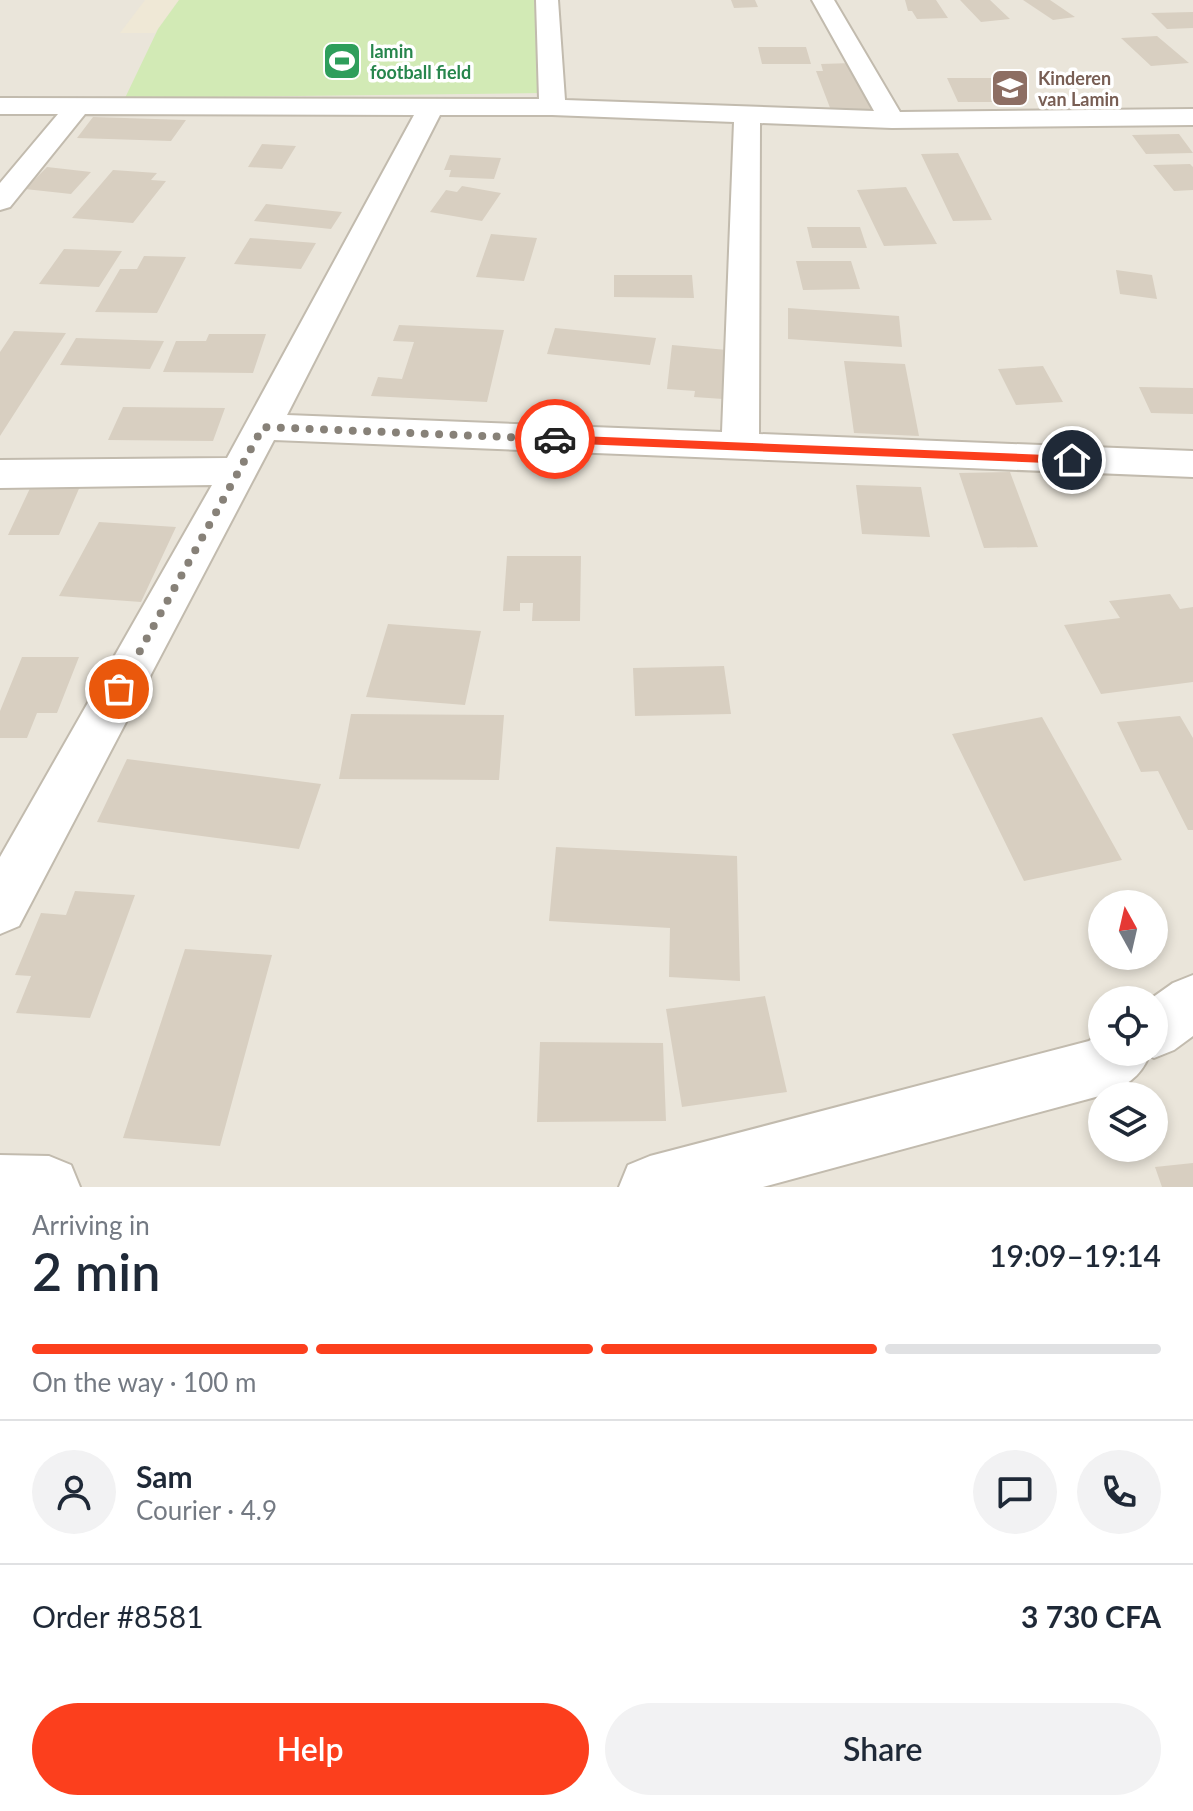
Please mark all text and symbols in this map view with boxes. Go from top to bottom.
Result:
sports icon: lamin football field [321,40,363,82]
place label: lamin football field [370,40,471,83]
school or university icon: Kinderen van Lamin [989,67,1031,109]
place label: Kinderen van Lamin [1038,67,1119,110]
courier [515,399,595,479]
icon: car [533,417,577,461]
pin [1038,426,1106,494]
icon: home [1050,438,1094,482]
pin [85,655,153,723]
icon: bag [97,667,141,711]
north arrow [1088,890,1168,970]
map controls [1088,890,1168,1162]
button: locate [1088,986,1168,1066]
button: layers [1088,1082,1168,1162]
text: Arriving in [32,1209,150,1241]
text: 19:09–19:14 [989,1237,1161,1273]
text: 2 min [32,1240,160,1302]
text: On the way · 100 m [32,1366,256,1398]
button: person [32,1450,116,1534]
button: chat [973,1450,1057,1534]
button: phone [1077,1450,1161,1534]
text: Sam [136,1458,193,1494]
text: Courier · 4.9 [136,1494,277,1526]
text: Order #8581 [32,1598,204,1634]
text: 3 730 CFA [1021,1598,1161,1634]
button: Help [32,1703,589,1795]
button: Share [605,1703,1161,1795]

